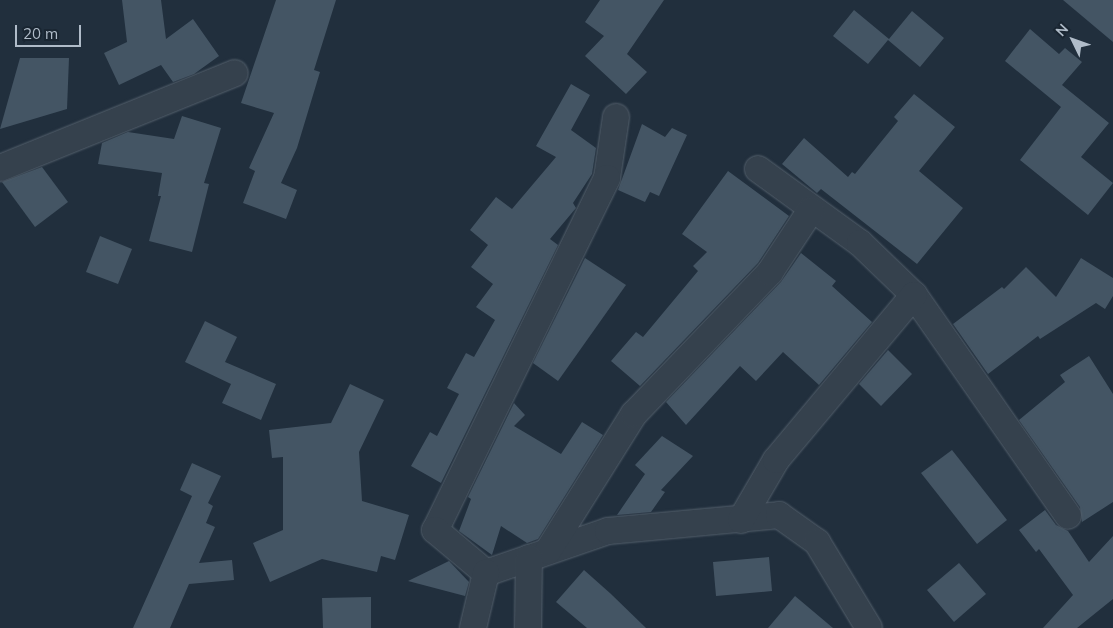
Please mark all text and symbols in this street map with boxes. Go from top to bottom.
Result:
scale bar [18,15,84,47]
north arrow [1048,15,1098,65]
text: N [1052,20,1072,40]
text: 20 m [23,24,58,43]

